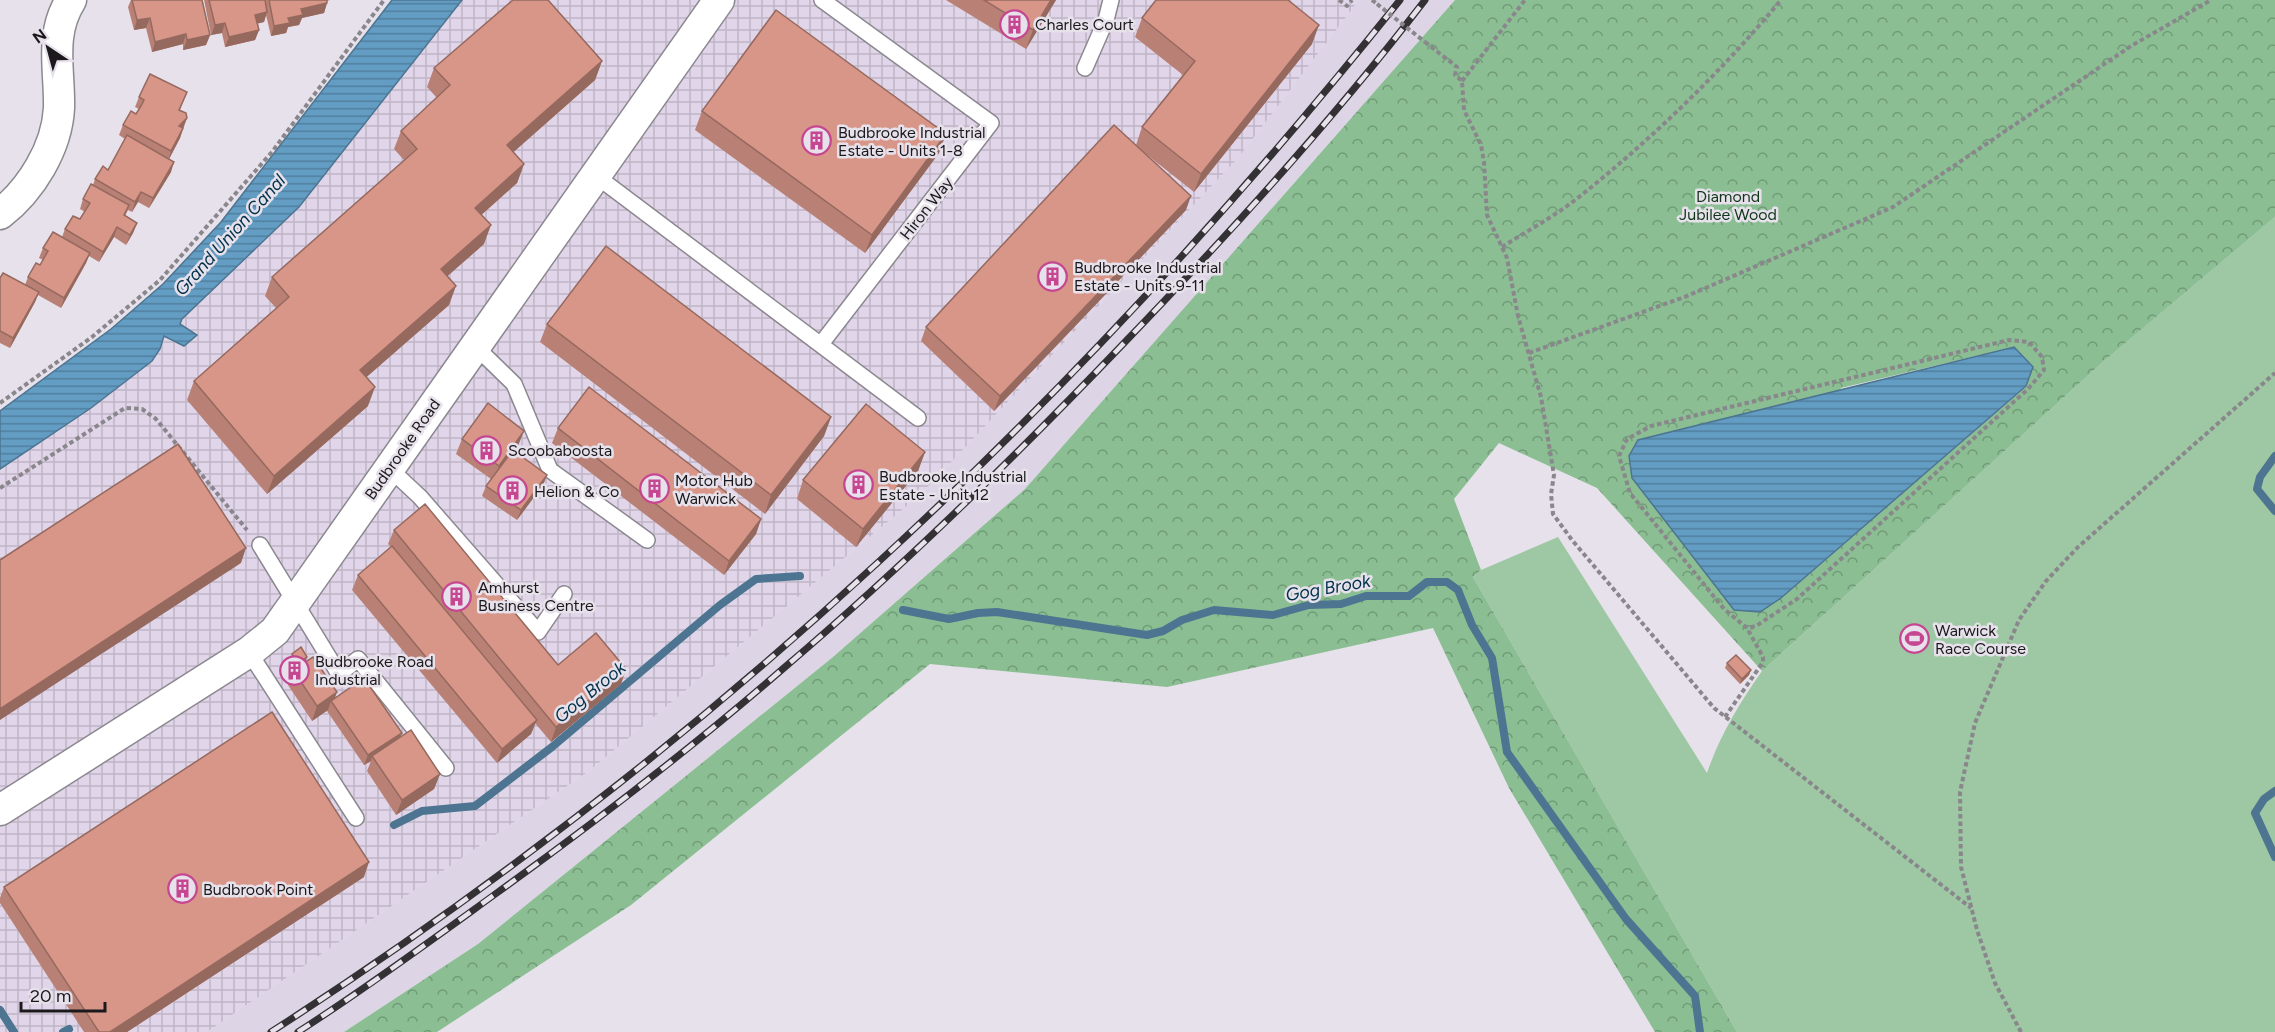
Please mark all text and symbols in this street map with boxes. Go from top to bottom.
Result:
building icon: Charles Court [998,8,1030,40]
place label: Charles Court [1035,15,1134,34]
north arrow [18,18,78,78]
text: N [29,25,50,48]
place label: Budbrooke Industrial Estate - Units 1-8 [838,123,986,160]
building icon: Budbrooke Industrial Estate - Units 1-8 [801,125,833,157]
water label: Grand Union Canal [170,169,291,300]
street label: Hiron Way [896,173,957,243]
park label: Diamond Jubilee Wood [1679,187,1777,224]
place label: Budbrooke Industrial Estate - Units 9-11 [1074,258,1222,295]
building icon: Budbrooke Industrial Estate - Units 9-11 [1037,260,1069,292]
street label: Budbrooke Road [361,395,444,503]
building icon: Scoobaboosta [471,434,503,466]
place label: Scoobaboosta [508,441,612,460]
place label: Budbrooke Industrial Estate - Unit 12 [879,467,1027,504]
building icon: Budbrooke Industrial Estate - Unit 12 [842,469,874,501]
place label: Motor Hub Warwick [675,471,753,508]
building icon: Motor Hub Warwick [638,473,670,505]
building icon: Helion & Co [497,475,529,507]
place label: Helion & Co [534,482,619,501]
water label: Gog Brook [1284,569,1373,606]
place label: Amhurst Business Centre [478,578,594,615]
building icon: Amhurst Business Centre [441,580,473,612]
place label: Warwick Race Course [1935,621,2026,658]
sports icon: Warwick Race Course [1898,623,1930,655]
place label: Budbrooke Road Industrial [315,652,434,689]
building icon: Budbrooke Road Industrial [278,654,310,686]
water label: Gog Brook [550,656,631,728]
building icon: Budbrook Point [166,873,198,905]
place label: Budbrook Point [203,880,313,899]
scale bar [21,975,105,1013]
text: 20 m [30,985,71,1007]

